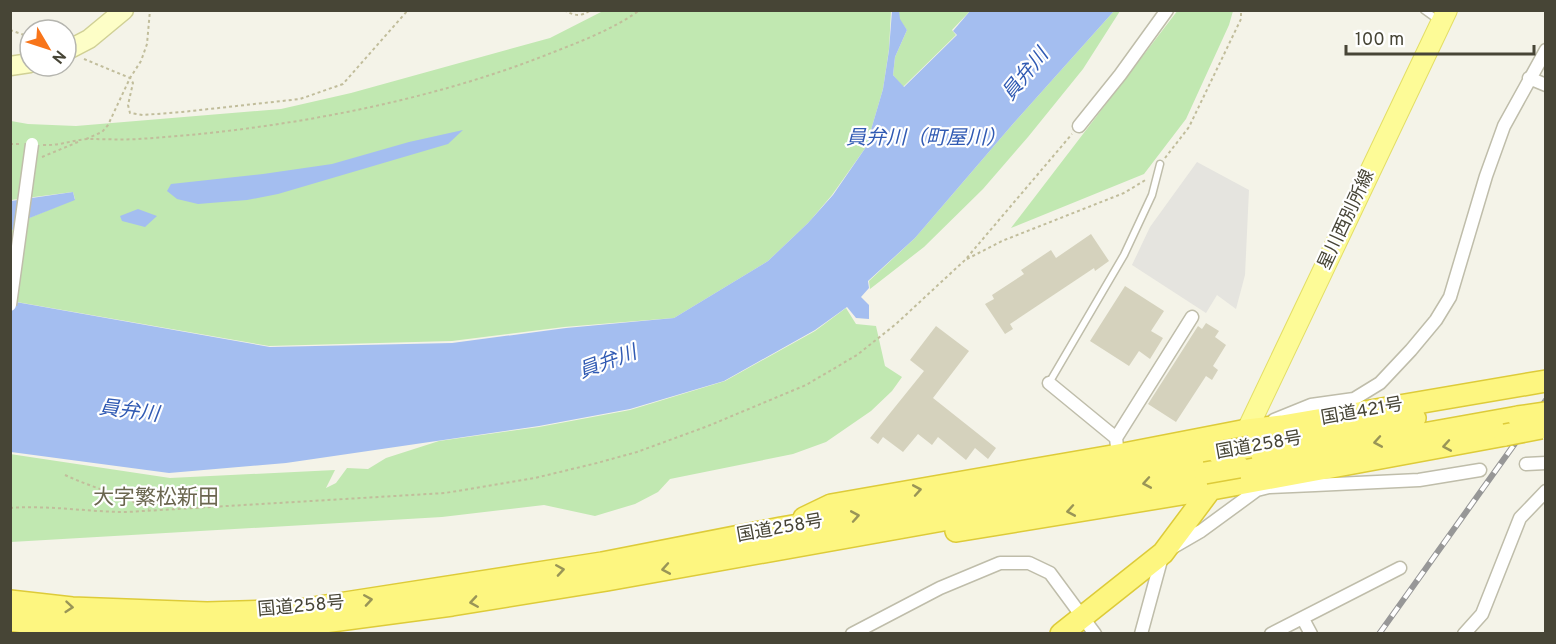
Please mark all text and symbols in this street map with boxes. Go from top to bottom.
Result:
north arrow [18,18,78,78]
scale bar [1346,18,1534,56]
text: 100 m [1355,29,1404,52]
water label: 員弁川 [997,42,1056,106]
text: N [47,45,69,67]
water label: 員弁川（町屋川） [846,126,1006,152]
street label: 星川西別所線 [1314,166,1380,274]
water label: 員弁川 [575,340,643,385]
street label: 国道421号 [1319,393,1405,431]
water label: 員弁川 [98,395,162,429]
street label: 国道258号 [1214,427,1304,465]
one-way arrow [1374,435,1384,448]
one-way arrow [1443,440,1452,452]
one-way arrow [1143,476,1153,489]
one-way arrow [913,484,922,496]
district label: 大字繁松新田 [93,485,219,512]
one-way arrow [1066,505,1076,517]
street label: 国道258号 [735,510,825,548]
one-way arrow [851,510,860,522]
one-way arrow [661,562,671,575]
one-way arrow [556,564,565,576]
street label: 国道258号 [257,592,345,622]
one-way arrow [363,594,372,606]
one-way arrow [469,595,478,607]
one-way arrow [64,600,73,613]

